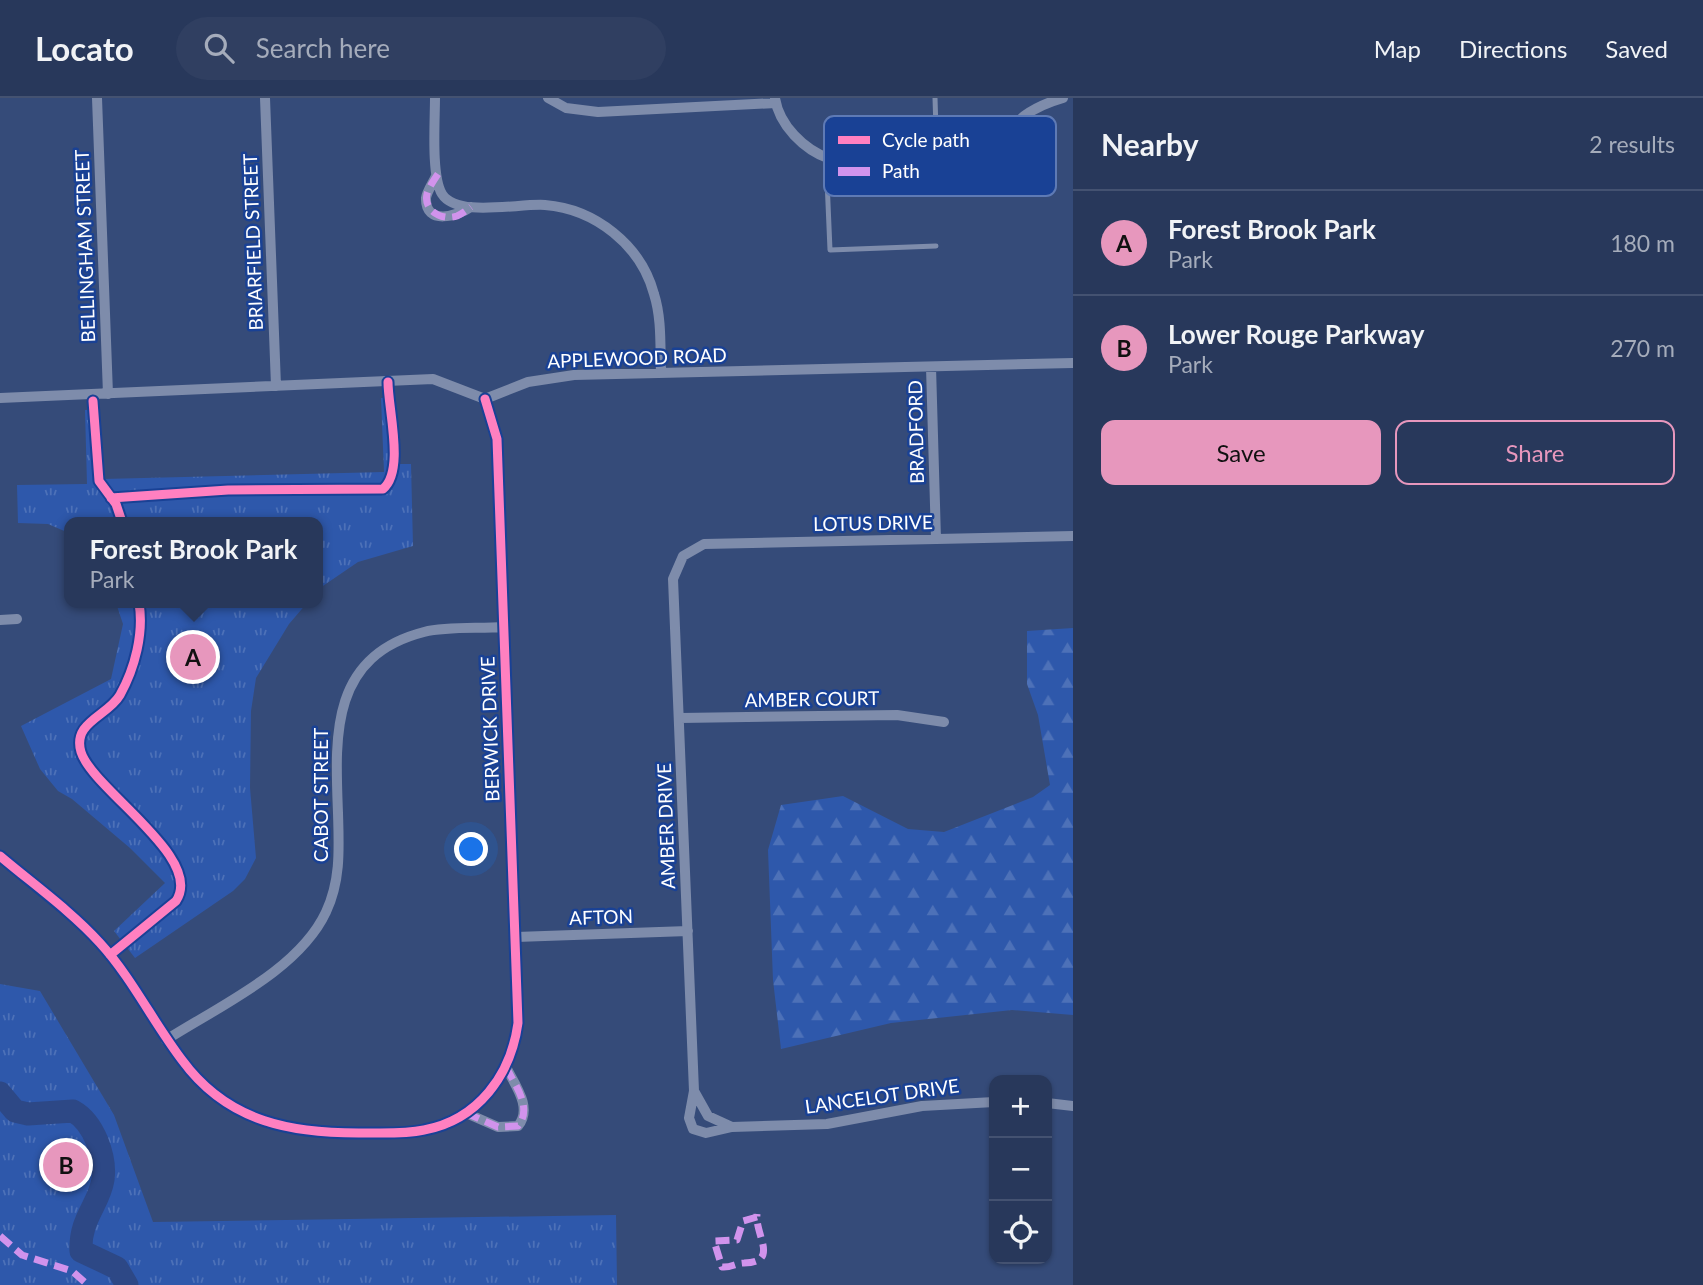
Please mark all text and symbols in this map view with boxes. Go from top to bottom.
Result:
search box [176,17,666,80]
text: Locato [35,28,134,68]
icon: search [200,29,238,67]
text: Search here [256,32,390,64]
text: Map [1374,34,1421,63]
text: Directions [1459,34,1567,63]
text: Saved [1605,34,1668,63]
legend [824,116,1056,196]
text: Nearby [1101,126,1199,162]
text: Cycle path [882,128,970,151]
text: 2 results [1589,130,1675,158]
street label: BELLINGHAM STREET [70,149,99,343]
street label: BRIARFIELD STREET [238,153,267,331]
text: Path [882,159,920,182]
text: Forest Brook Park [1168,213,1376,245]
text: A [1116,229,1132,257]
text: 180 m [1610,229,1675,257]
text: Park [1168,245,1213,273]
text: Lower Rouge Parkway [1168,318,1424,350]
text: B [1116,334,1132,362]
text: 270 m [1610,334,1675,362]
street label: APPLEWOOD ROAD [547,343,727,372]
text: Park [1168,350,1213,378]
street label: BRADFORD [903,380,928,484]
button: Save [1101,420,1381,485]
button: Share [1395,420,1675,485]
street label: LOTUS DRIVE [813,510,933,535]
popup [64,517,323,608]
text: Forest Brook Park [90,533,297,565]
text: Park [90,565,135,593]
pin: A [170,631,216,683]
street label: BERWICK DRIVE [475,656,504,802]
street label: AMBER COURT [744,686,880,711]
street label: CABOT STREET [309,728,332,862]
street label: AMBER DRIVE [652,763,679,889]
your location [454,832,488,866]
street label: AFTON [569,904,633,929]
street label: LANCELOT DRIVE [803,1073,961,1118]
map controls [989,1075,1052,1264]
button: + [989,1075,1052,1138]
button: − [989,1138,1052,1201]
pin: B [43,1139,89,1191]
button: locate [989,1201,1052,1264]

